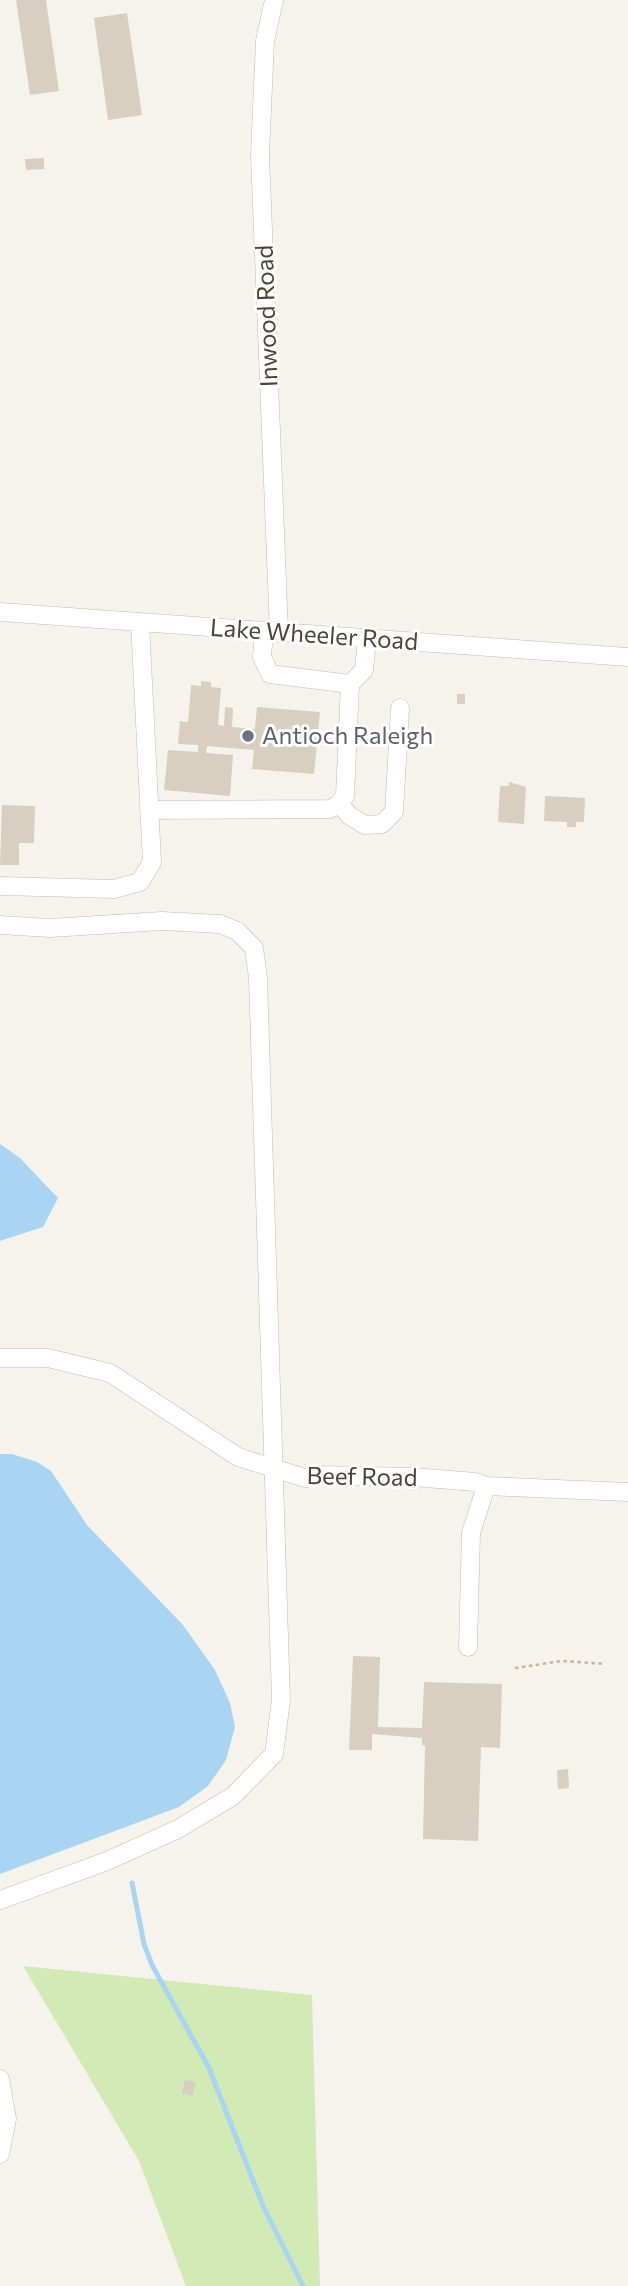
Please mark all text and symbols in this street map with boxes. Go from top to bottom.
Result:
street label: Inwood Road [250,244,284,388]
street label: Lake Wheeler Road [209,613,419,657]
place label: Antioch Raleigh [262,722,433,750]
marker: Antioch Raleigh [240,728,256,744]
street label: Beef Road [306,1462,418,1492]

